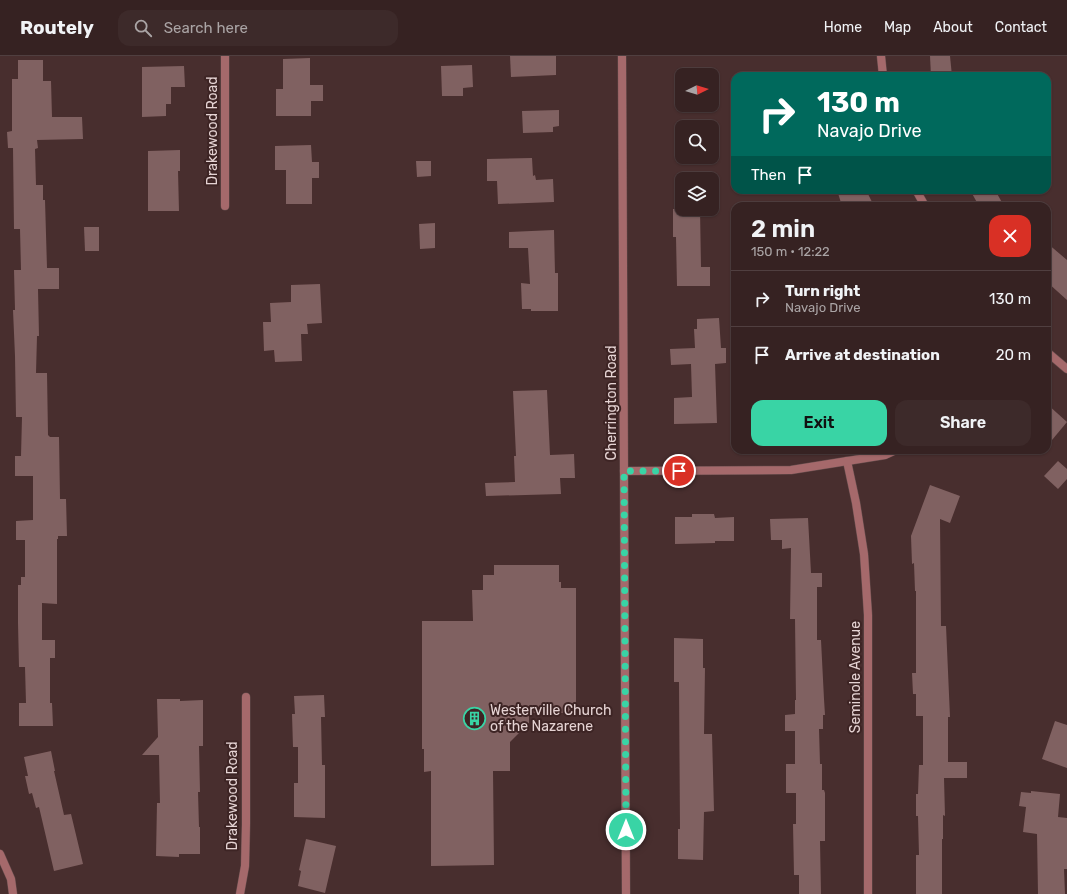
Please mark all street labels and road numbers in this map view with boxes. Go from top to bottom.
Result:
street label: Drakewood Road [204,76,221,186]
street label: Cherrington Road [603,345,620,461]
street label: Seminole Avenue [847,621,864,733]
street label: Drakewood Road [224,741,241,851]

